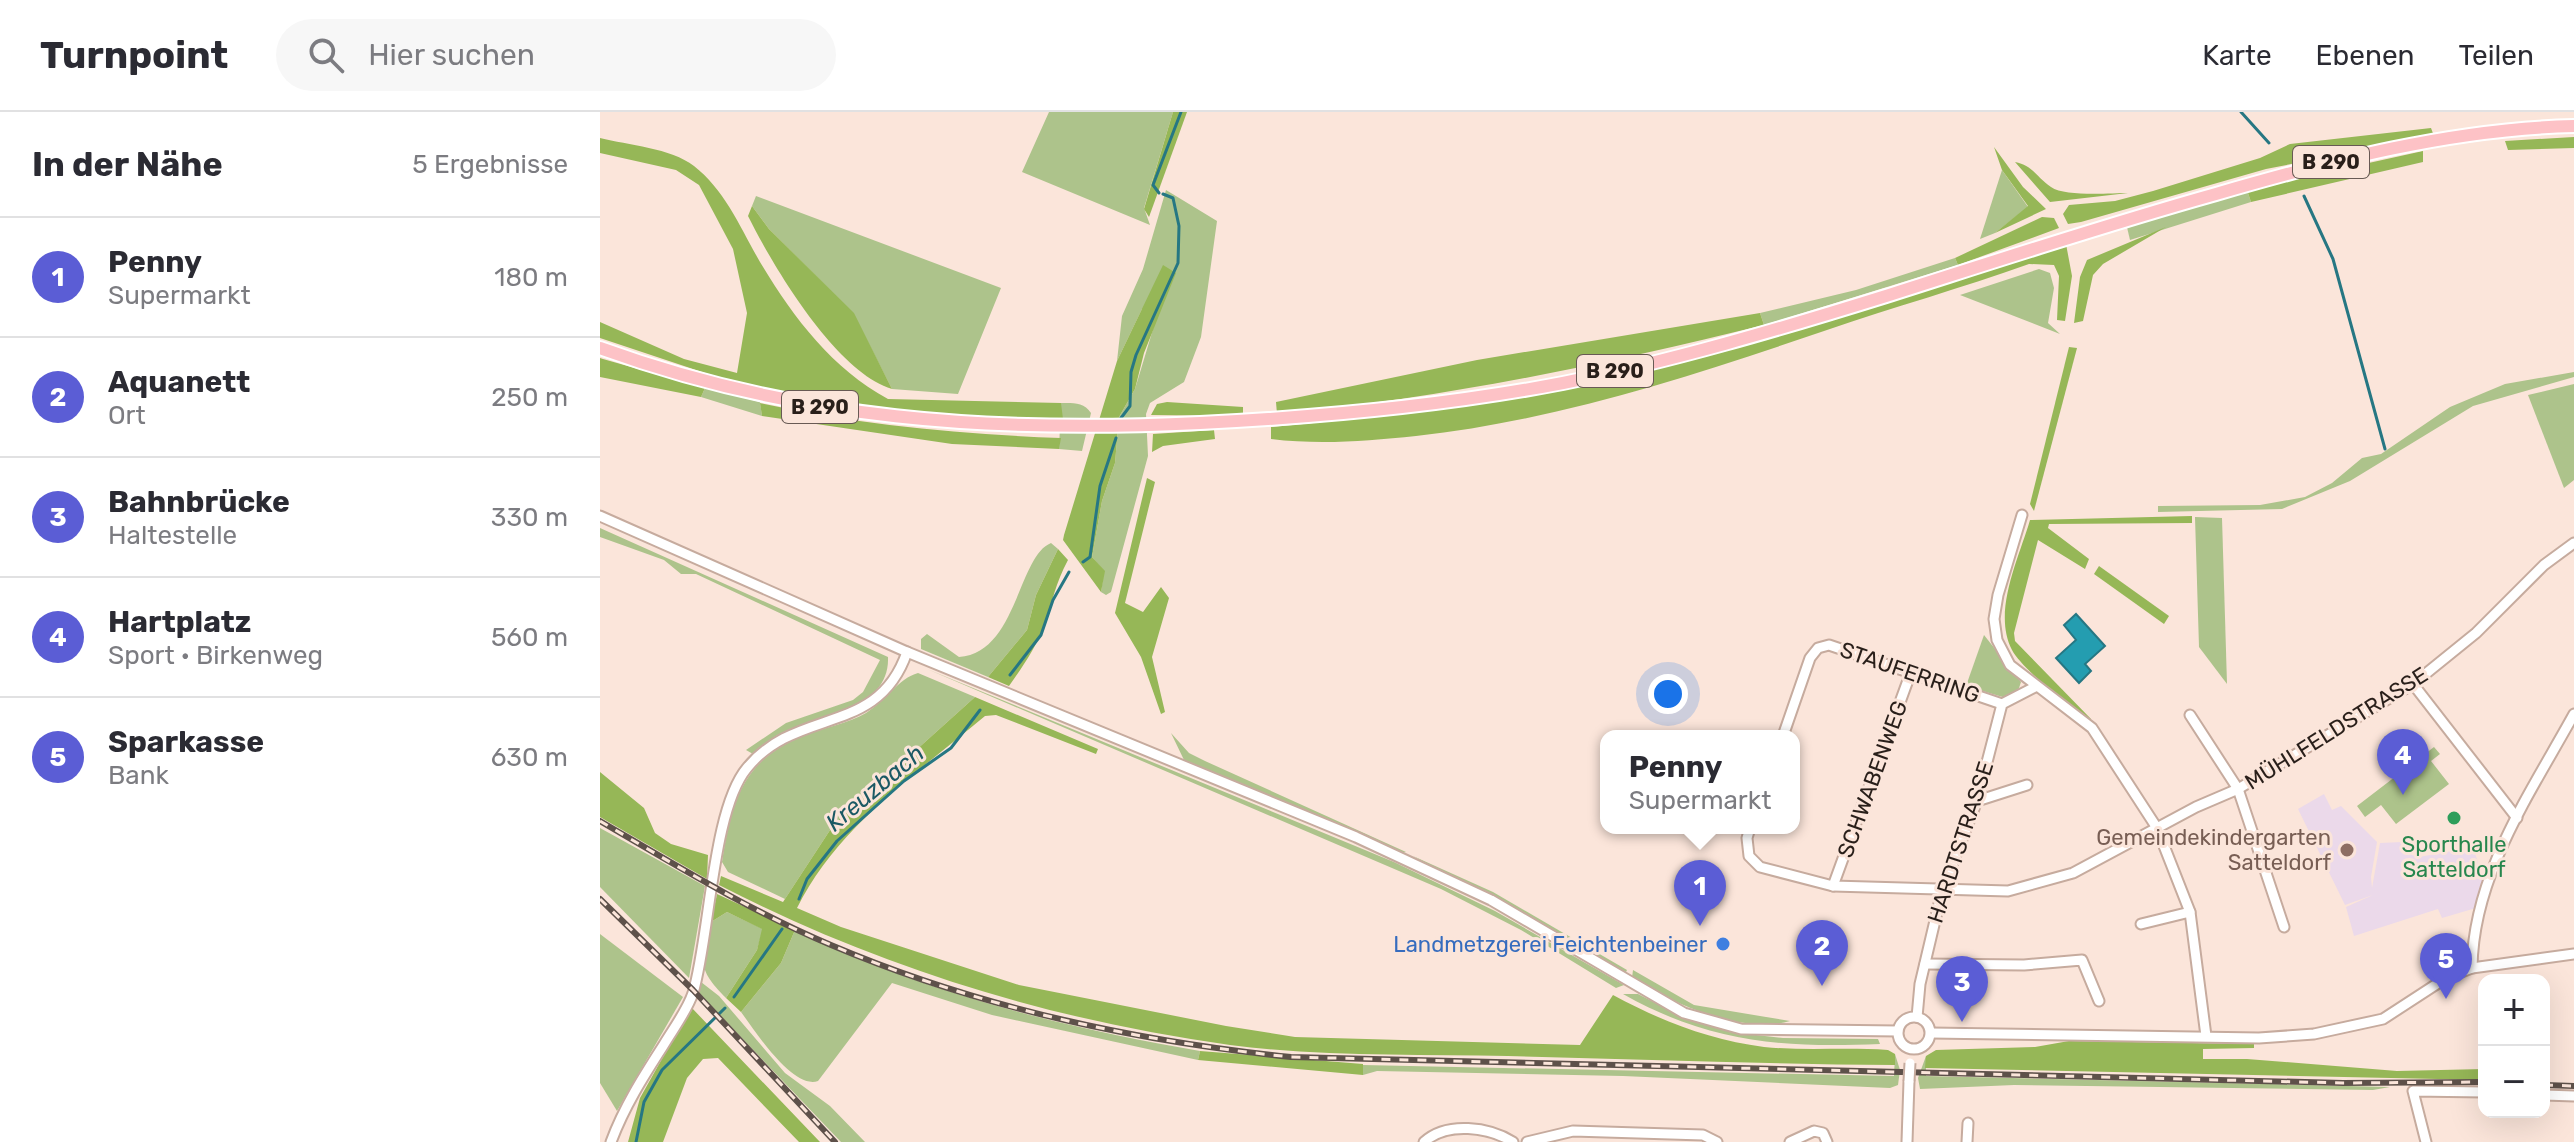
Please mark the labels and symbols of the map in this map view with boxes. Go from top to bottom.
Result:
road number: B 290 [2293,146,2369,178]
road number: B 290 [1577,355,1653,387]
road number: B 290 [782,391,858,423]
street label: STAUFERRING [1837,636,1983,709]
street label: MÜHLFELDSTRASSE [2240,661,2433,796]
your location [1648,674,1688,714]
street label: SCHWABENWEG [1832,697,1913,861]
pin: 4 [2377,729,2429,795]
water label: Kreuzbach [820,739,930,837]
street label: HARDTSTRASSE [1922,758,1999,926]
marker: Sporthalle Satteldorf [2445,809,2463,827]
place label: Gemeindekindergarten Satteldorf [2096,824,2332,876]
place label: Sporthalle Satteldorf [2402,831,2506,883]
marker: Gemeindekindergarten Satteldorf [2338,841,2356,859]
pin: 1 [1674,860,1726,926]
pin: 2 [1796,920,1848,986]
place label: Landmetzgerei Feichtenbeiner [1393,931,1708,958]
pin: 5 [2420,933,2472,999]
marker: Landmetzgerei Feichtenbeiner [1714,935,1732,953]
pin: 3 [1936,956,1988,1022]

